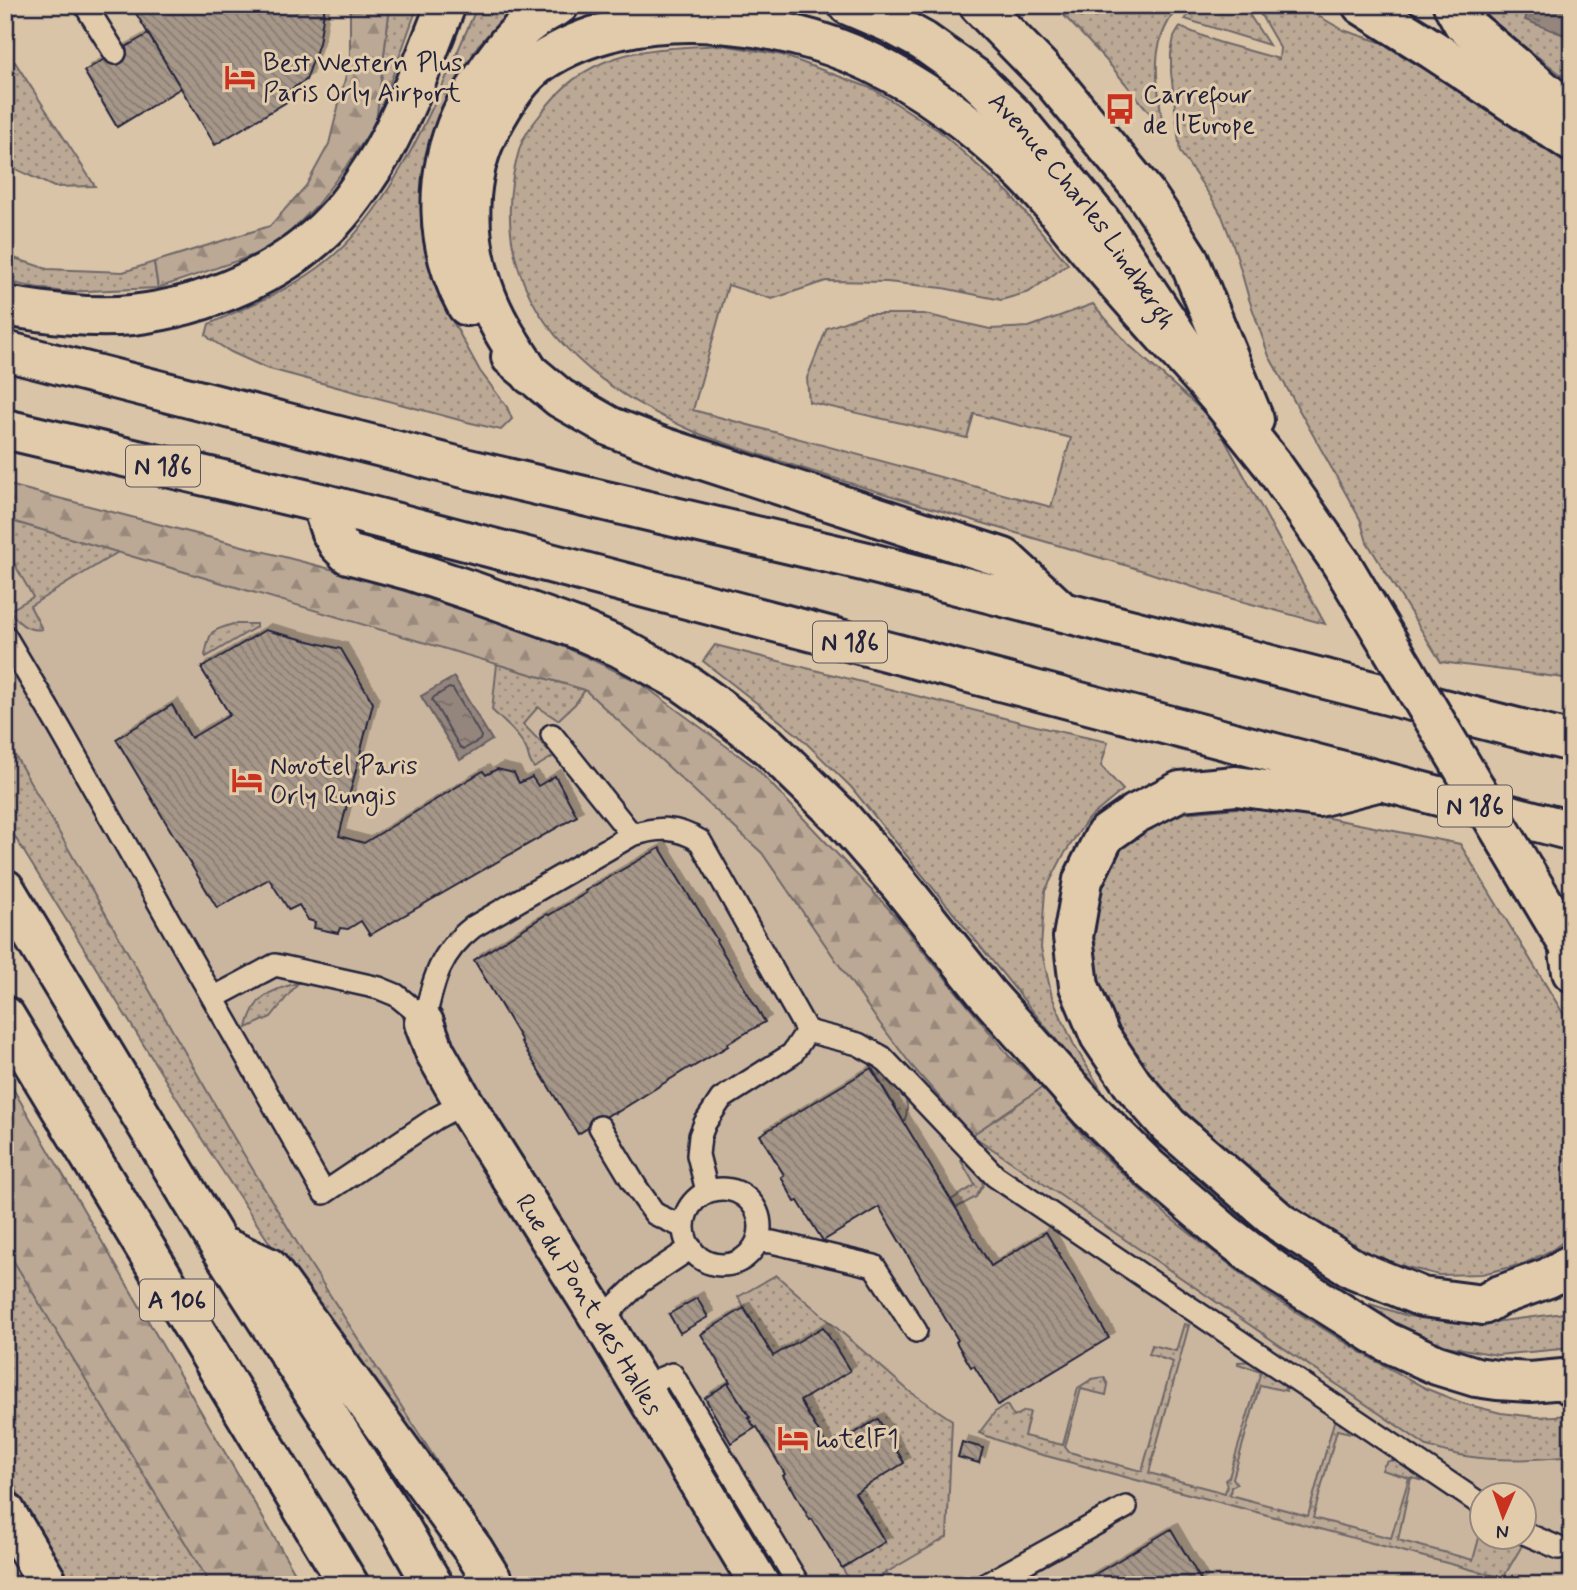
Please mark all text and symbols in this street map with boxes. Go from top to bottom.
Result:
place label: Best Western Plus Paris Orly Airport [263,47,463,111]
hotel icon: Best Western Plus Paris Orly Airport [223,60,257,94]
place label: Carrefour de l'Europe [1143,79,1255,143]
street label: Avenue Charles Lindbergh [980,85,1183,336]
bus stop icon: Carrefour de l'Europe [1103,92,1137,126]
road number: N 186 [126,446,200,486]
road number: N 186 [813,622,887,662]
place label: Novotel Paris Orly Rungis [270,750,418,816]
hotel icon: Novotel Paris Orly Rungis [230,763,264,797]
road number: N 186 [1438,786,1512,826]
street label: Rue du Pont des Halles [507,1188,669,1422]
road number: A 106 [140,1280,214,1320]
hotel icon: hotelF1 [776,1421,810,1455]
place label: hotelF1 [816,1423,899,1457]
north arrow [1468,1482,1538,1552]
text: N [1496,1519,1509,1544]

